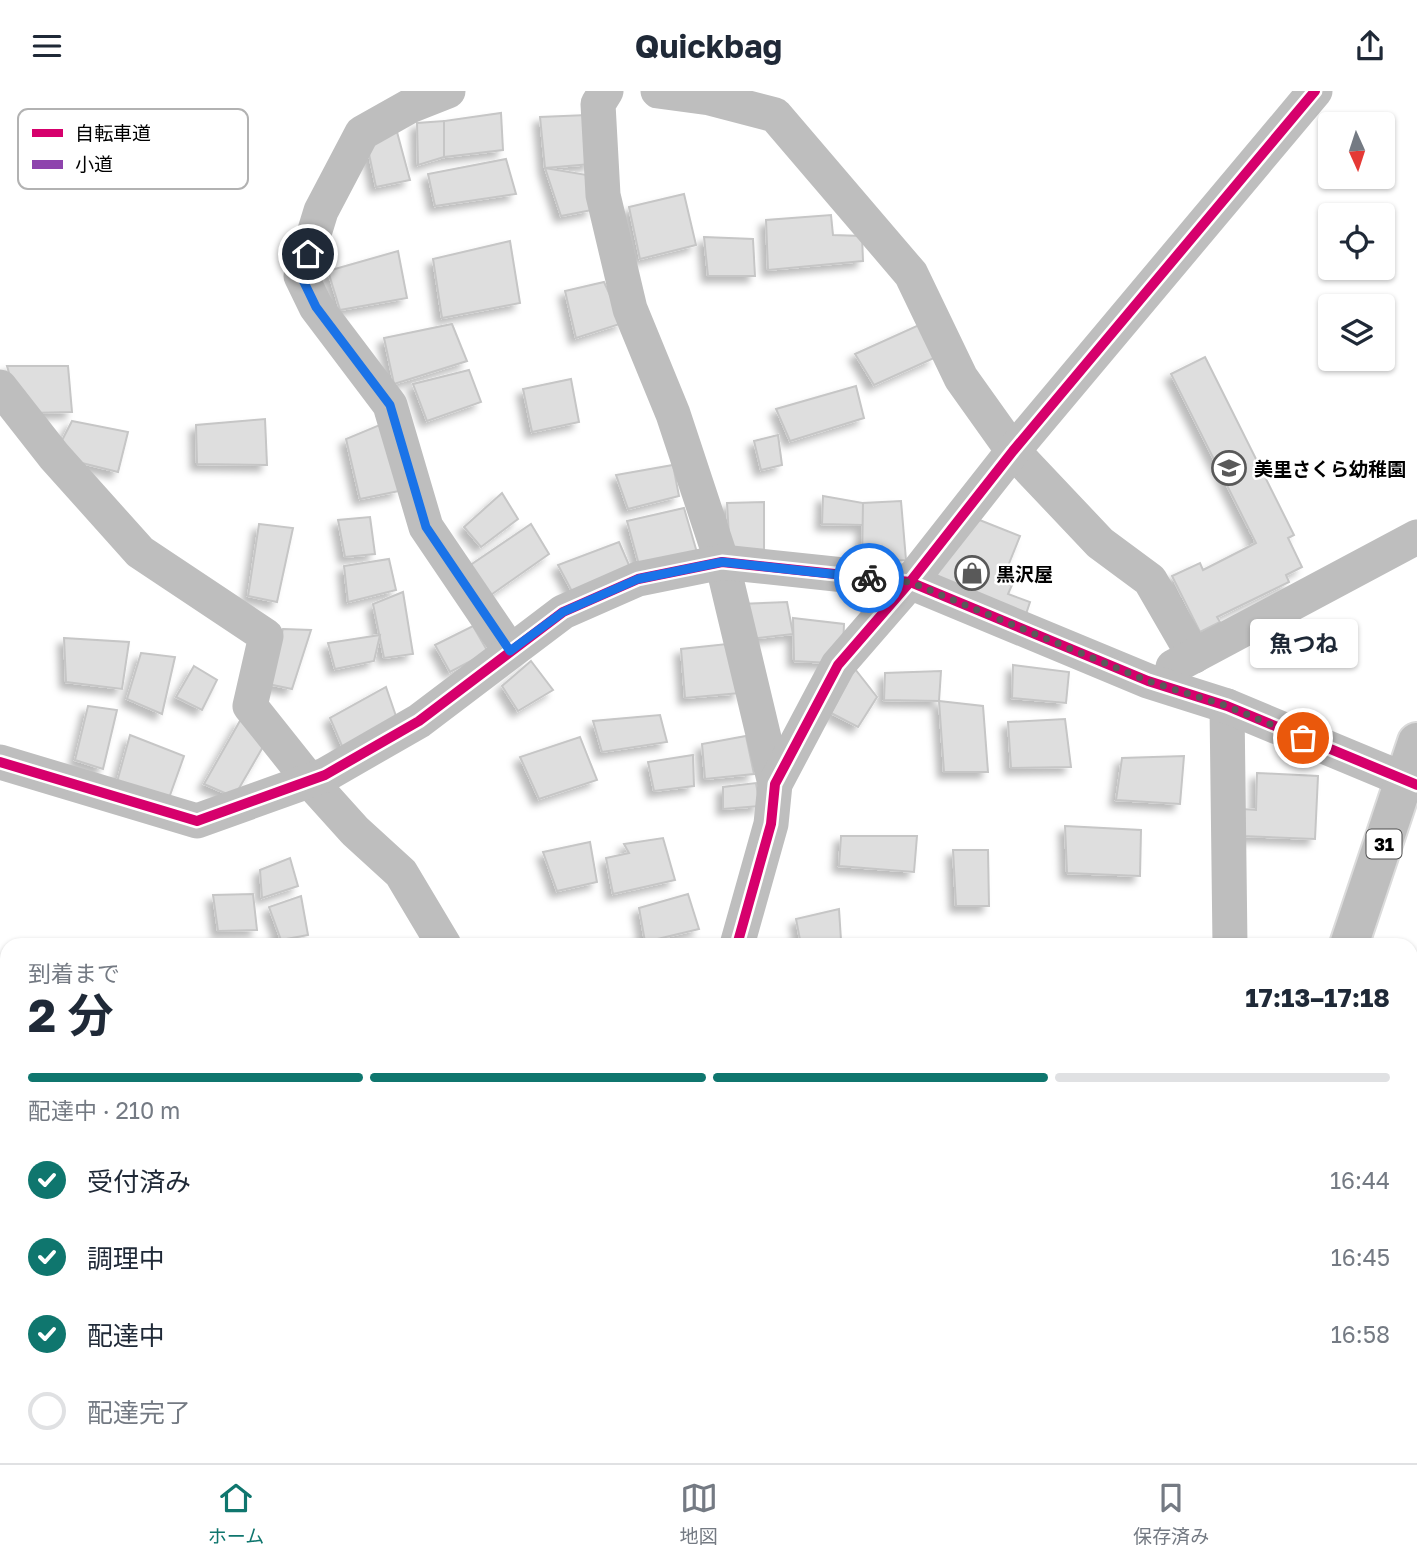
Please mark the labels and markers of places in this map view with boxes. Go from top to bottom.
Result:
pin [278,224,338,284]
school or university icon: 美里さくら幼稚園 [1210,449,1248,487]
place label: 美里さくら幼稚園 [1254,457,1406,480]
shop icon: 黒沢屋 [953,554,991,592]
place label: 黒沢屋 [996,562,1053,585]
callout: 魚つね [1249,619,1357,668]
pin [1273,708,1333,768]

